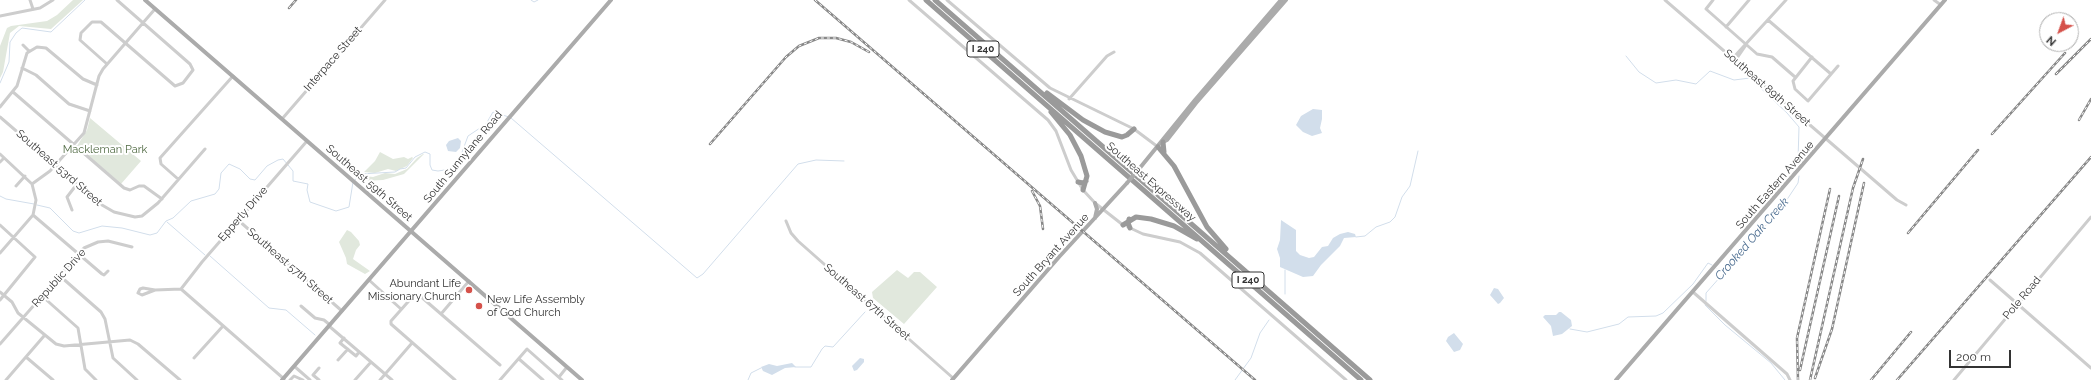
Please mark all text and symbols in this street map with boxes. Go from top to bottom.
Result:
north arrow [2039,12,2079,52]
street label: Interpace Street [301,24,365,94]
text: N [2044,33,2059,48]
road number: I 240 [967,41,999,57]
street label: Southeast 89th Street [1721,47,1813,129]
street label: South Sunnylane Road [421,108,505,206]
street label: Southeast 53rd Street [13,127,105,209]
street label: South Eastern Avenue [1733,138,1817,232]
street label: Southeast Expressway [1104,139,1198,225]
street label: Southeast 59th Street [323,142,415,224]
park label: Mackleman Park [63,143,147,157]
street label: Epperly Drive [216,184,270,244]
water label: Crooked Oak Creek [1712,195,1792,283]
street label: South Bryant Avenue [1010,211,1092,299]
street label: Southeast 57th Street [244,225,336,307]
street label: Republic Drive [29,246,89,310]
street label: Southeast 67th Street [821,261,913,343]
road number: I 240 [1232,272,1264,288]
street label: Pole Road [2000,274,2044,322]
place label: Abundant Life Missionary Church [368,277,461,303]
marker: Abundant Life Missionary Church [464,285,474,295]
place label: New Life Assembly of God Church [487,293,585,319]
marker: New Life Assembly of God Church [474,301,484,311]
scale bar [1951,342,2013,368]
text: 200 m [1956,350,1991,364]

